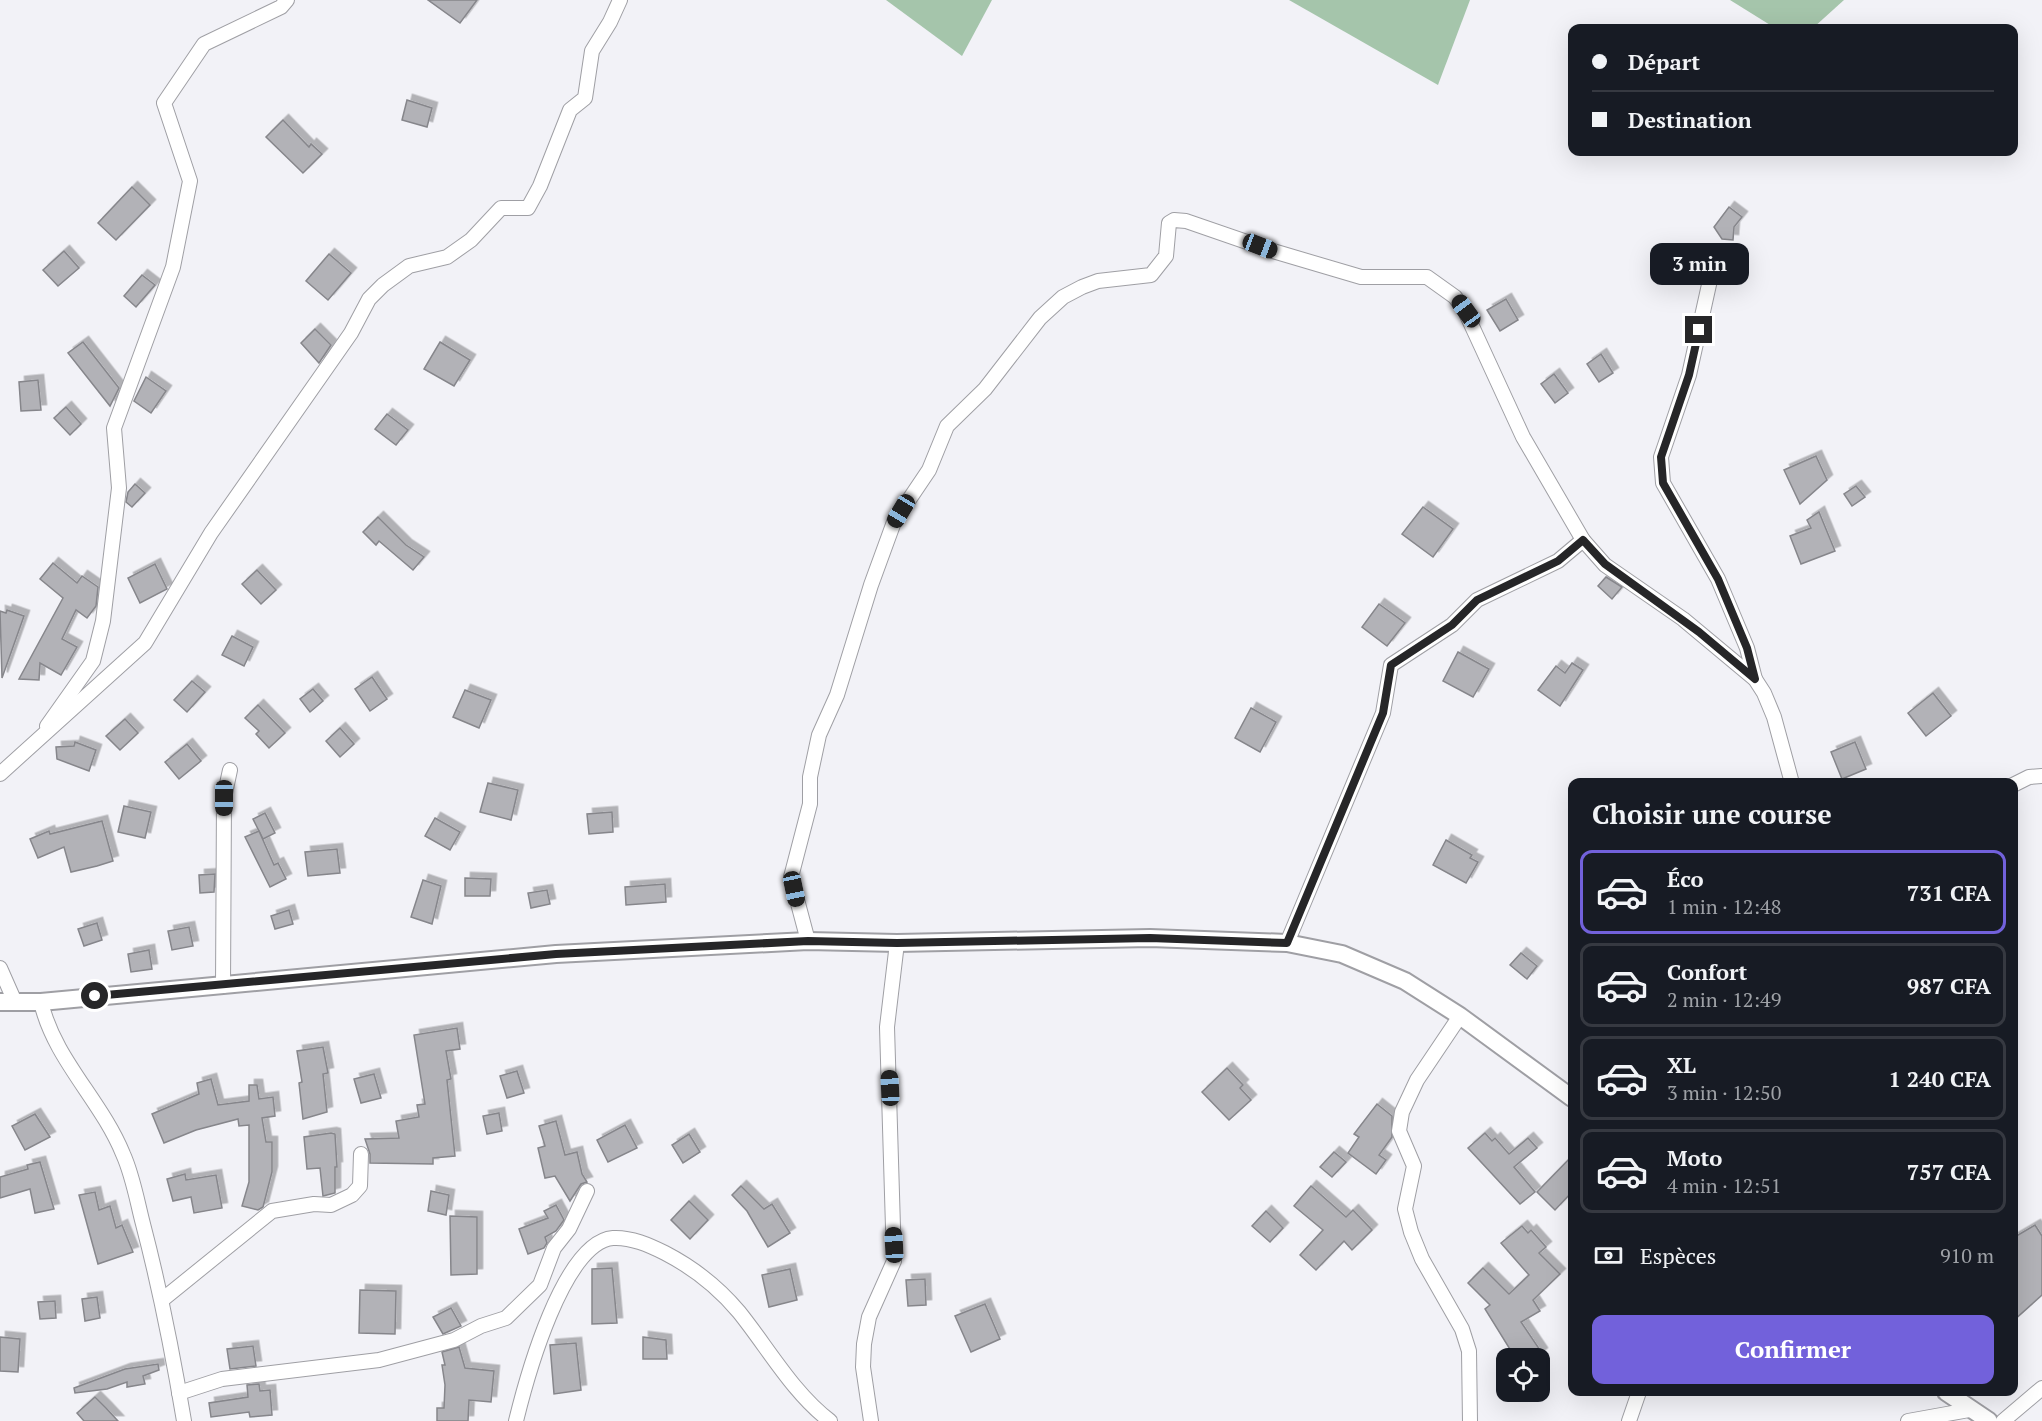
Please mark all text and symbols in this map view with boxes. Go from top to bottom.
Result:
text: Départ [1628,47,1700,76]
text: Destination [1628,105,1752,134]
car [1240,231,1280,261]
callout: 3 min [1650,243,1748,285]
text: 3 min [1672,250,1727,277]
car [1448,291,1484,331]
route end [1685,316,1712,343]
car [884,491,918,531]
car [215,780,233,816]
text: Choisir une course [1592,796,1832,832]
text: Éco [1667,864,1704,893]
icon: car [1595,865,1649,919]
car [781,870,807,908]
text: 731 CFA [1907,878,1991,907]
text: 1 min · 12:48 [1667,893,1781,920]
text: Confort [1667,957,1747,986]
icon: car [1595,958,1649,1012]
text: 987 CFA [1907,971,1991,1000]
route start [81,982,108,1009]
text: 2 min · 12:49 [1667,986,1781,1013]
text: XL [1667,1050,1696,1079]
icon: car [1595,1051,1649,1105]
text: 1 240 CFA [1888,1064,1991,1093]
car [880,1070,900,1106]
text: 3 min · 12:50 [1667,1079,1781,1106]
text: Moto [1667,1143,1722,1172]
icon: car [1595,1144,1649,1198]
text: 757 CFA [1907,1157,1991,1186]
text: 4 min · 12:51 [1667,1172,1781,1199]
car [884,1227,904,1263]
icon: cash [1592,1239,1625,1272]
text: Espèces [1640,1241,1716,1270]
text: 910 m [1940,1242,1994,1269]
button: Confirmer [1592,1315,1994,1384]
map controls [1496,1348,1550,1402]
button: locate [1496,1348,1550,1402]

